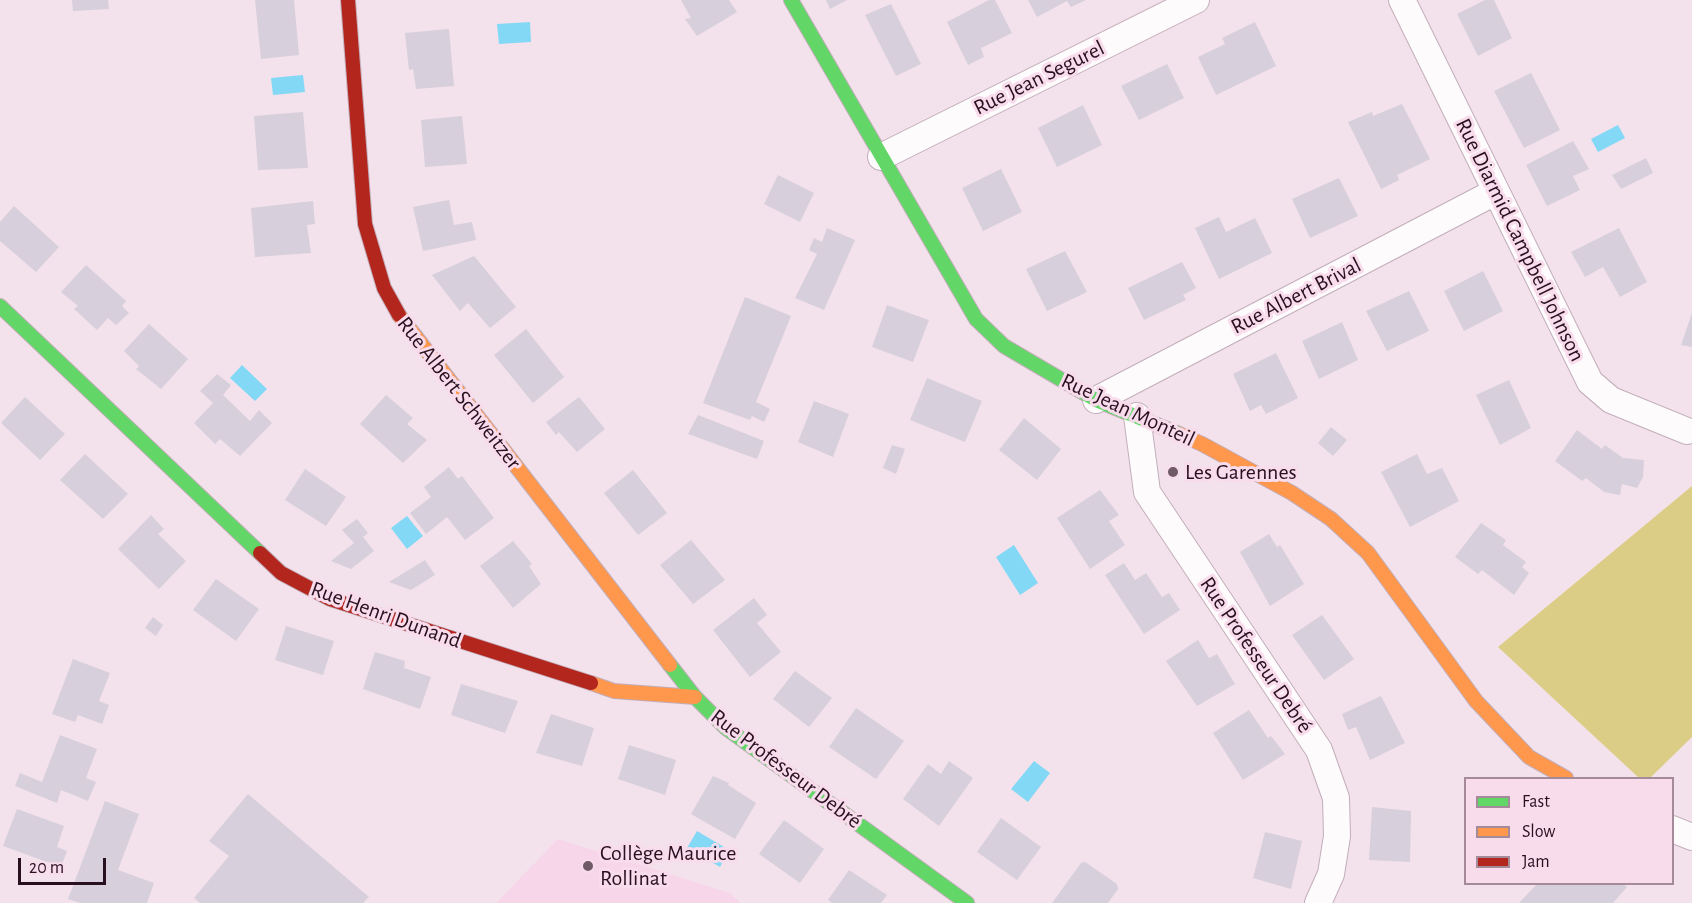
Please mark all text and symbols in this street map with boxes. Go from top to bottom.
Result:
street label: Rue Jean Segurel [969,35,1109,121]
street label: Rue Diarmid Campbell Johnson [1450,114,1590,366]
street label: Rue Albert Brival [1226,252,1366,340]
street label: Rue Albert Schweitzer [391,311,527,475]
street label: Rue Jean Monteil [1057,367,1199,453]
place label: Les Garennes [1185,459,1297,485]
marker: Les Garennes [1166,465,1180,479]
street label: Rue Professeur Debré [1194,572,1318,738]
street label: Rue Henri Dunand [307,576,465,654]
street label: Rue Professeur Debré [705,704,867,834]
legend [1464,777,1674,885]
text: Fast [1522,793,1550,811]
text: Slow [1522,823,1555,841]
place label: Collège Maurice Rollinat [600,840,736,891]
scale bar [21,846,110,884]
text: Jam [1522,853,1550,871]
text: 20 m [29,859,64,877]
marker: Collège Maurice Rollinat [581,859,595,873]

